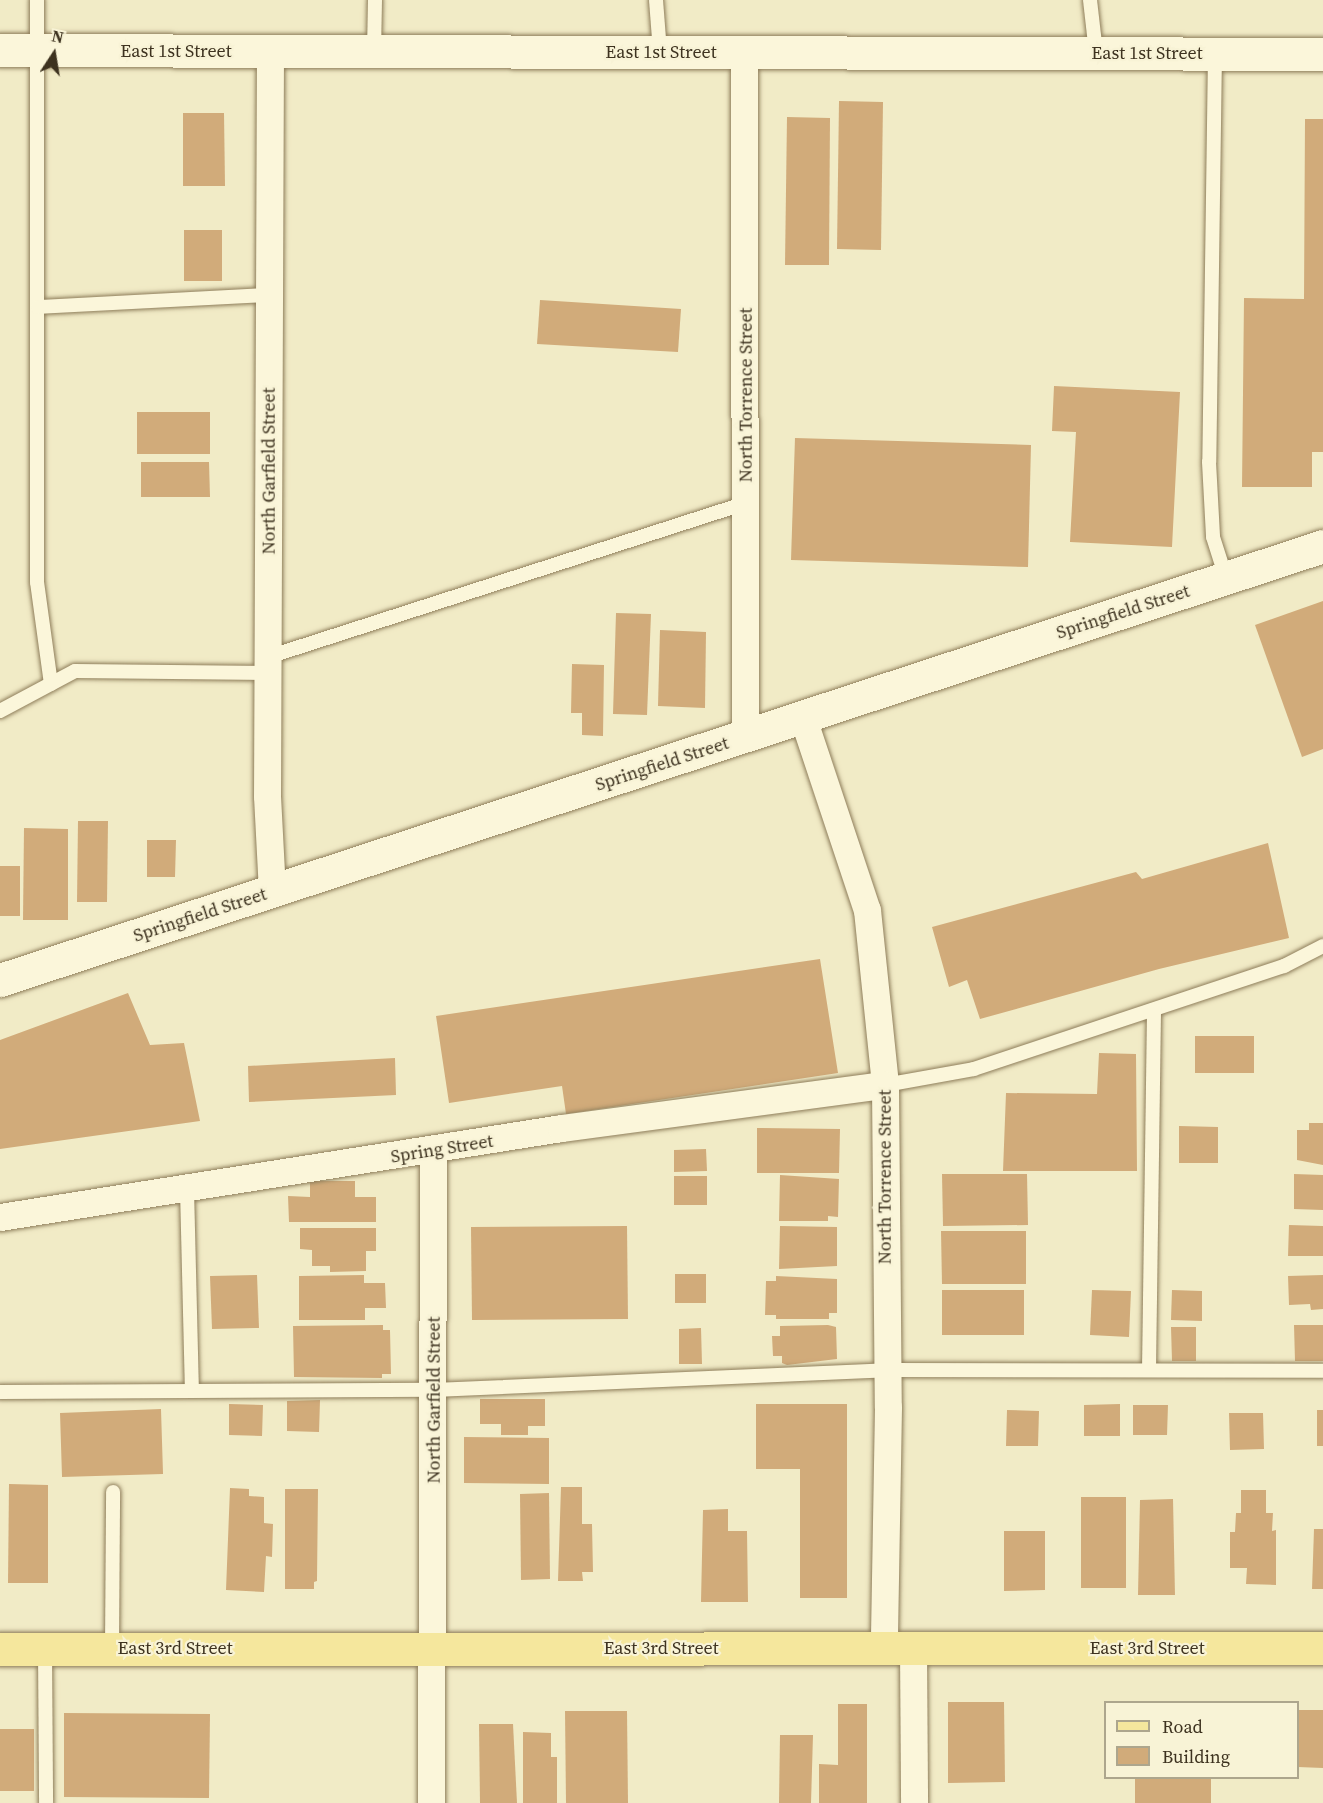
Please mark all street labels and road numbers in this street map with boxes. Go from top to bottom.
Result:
street label: East 1st Street [120,40,232,62]
street label: East 1st Street [605,41,717,63]
street label: East 1st Street [1091,42,1203,64]
street label: North Torrence Street [735,307,757,483]
street label: North Garfield Street [258,388,280,554]
street label: Springfield Street [1054,580,1192,644]
street label: Springfield Street [593,732,731,796]
street label: Springfield Street [131,883,269,947]
street label: North Torrence Street [874,1089,896,1265]
street label: Spring Street [389,1130,495,1168]
street label: North Garfield Street [423,1317,445,1483]
street label: East 3rd Street [117,1637,233,1659]
street label: East 3rd Street [603,1637,719,1659]
street label: East 3rd Street [1089,1637,1205,1659]

